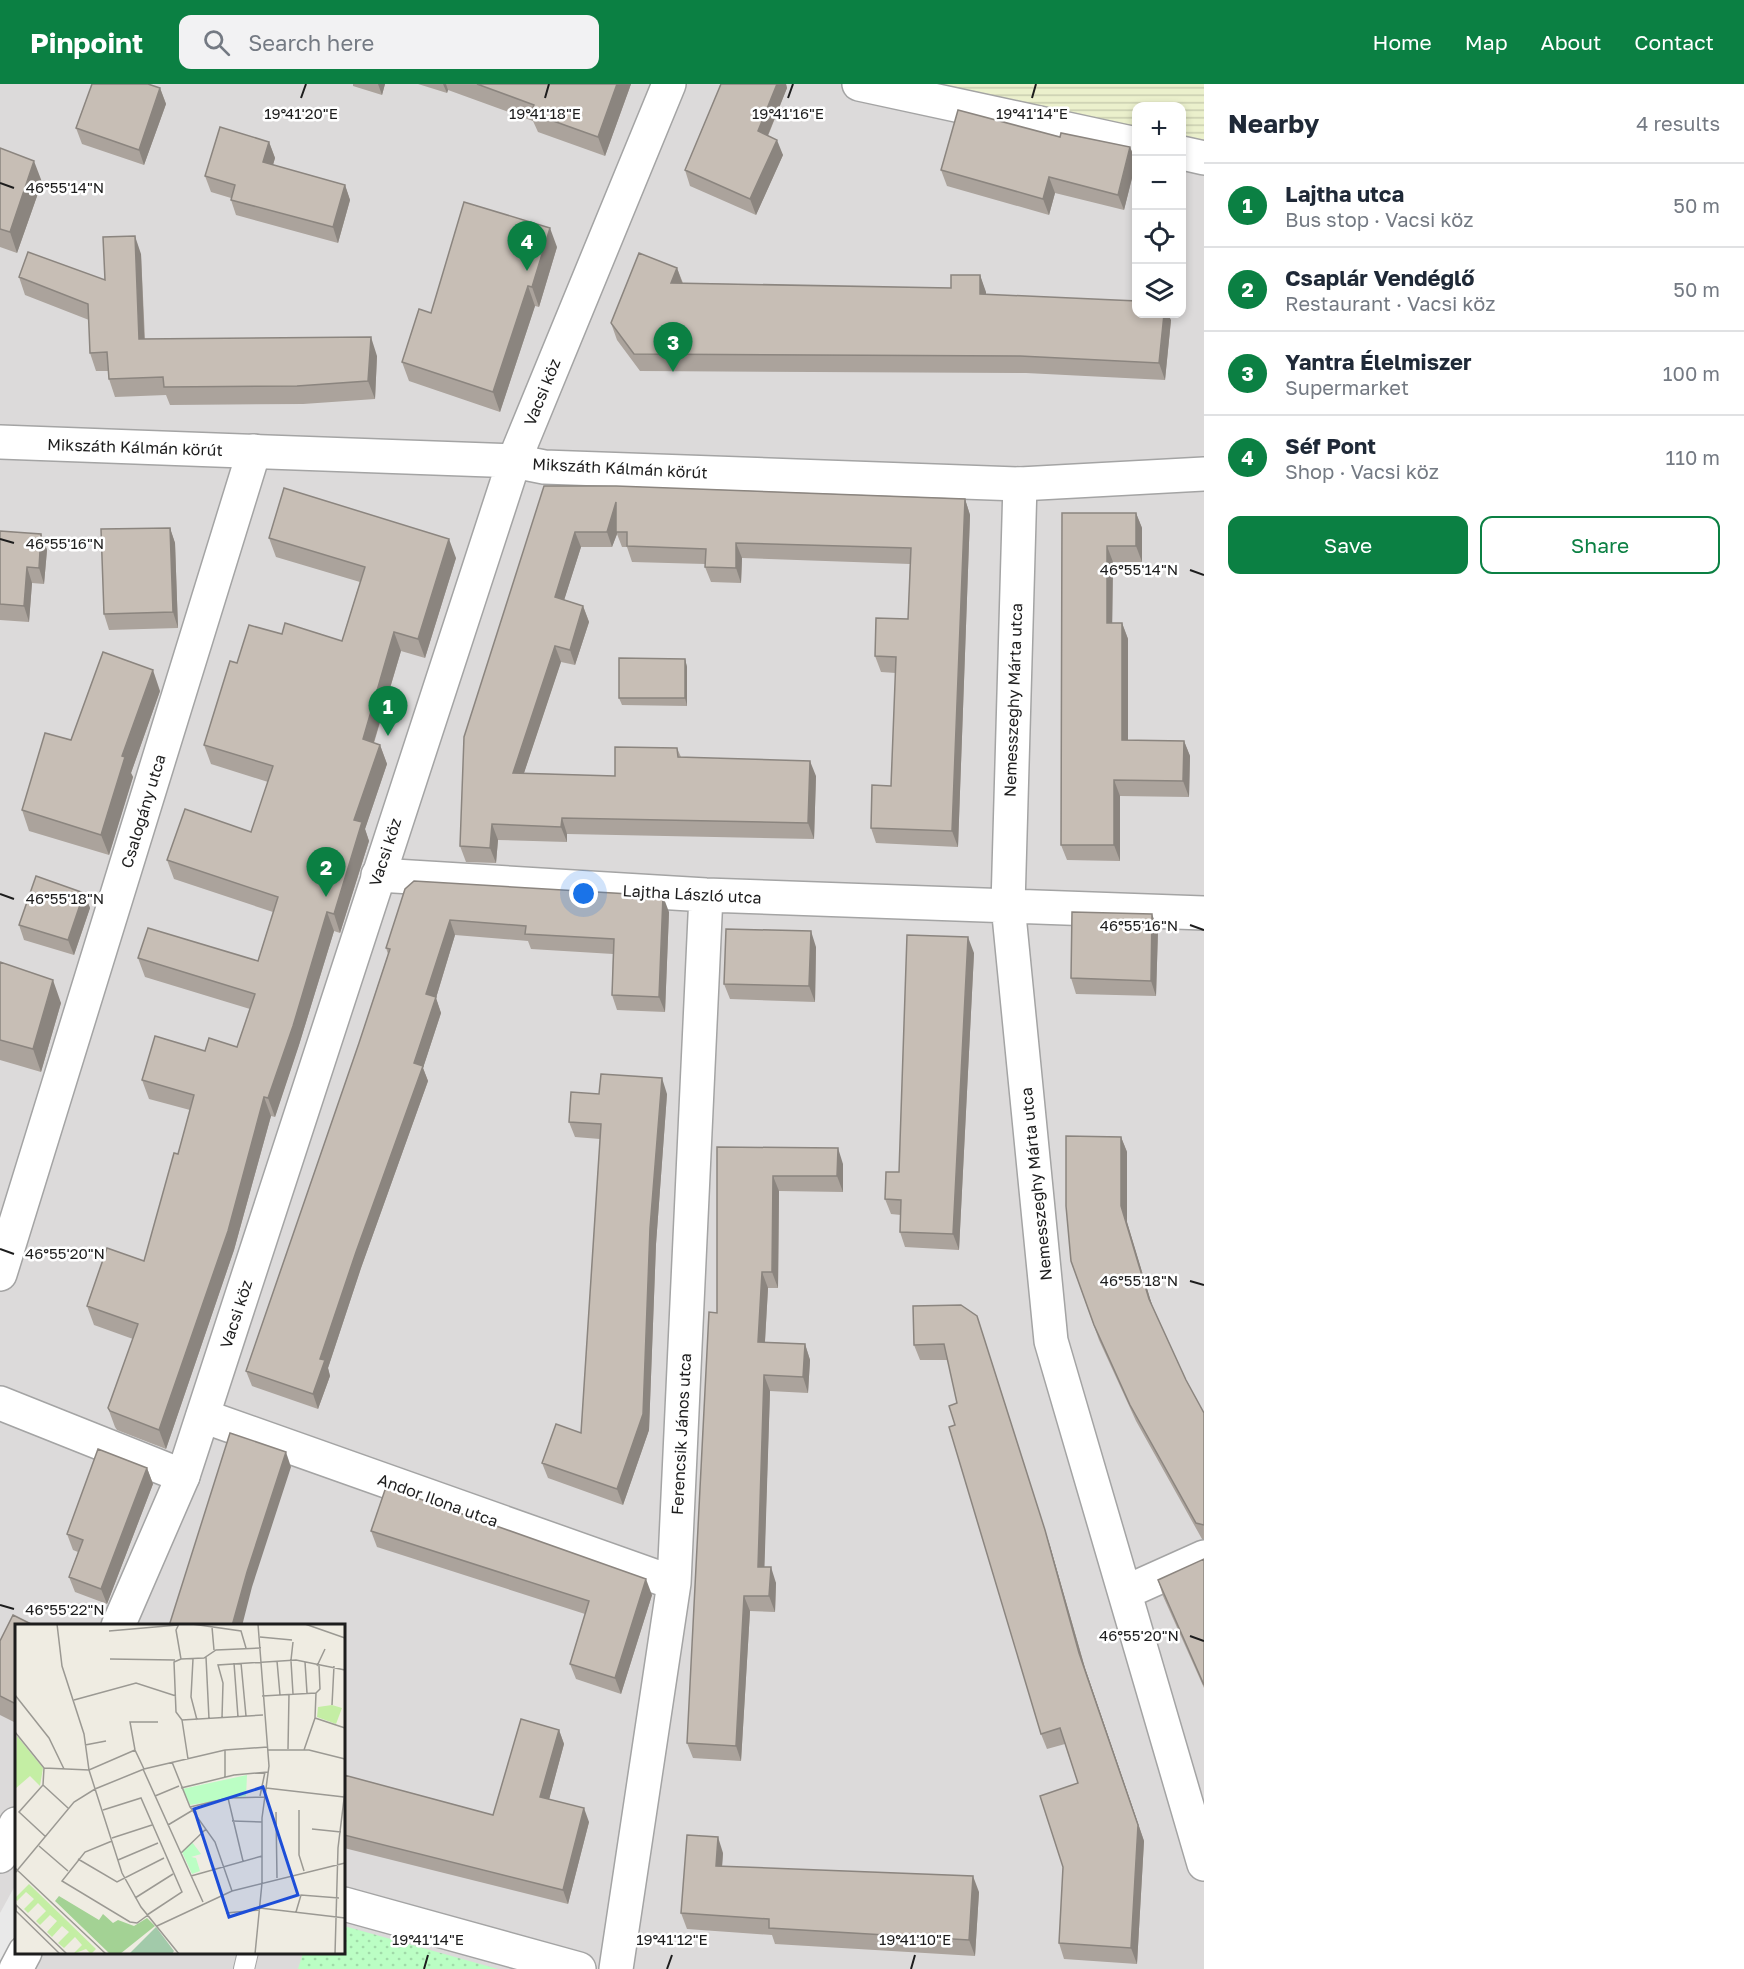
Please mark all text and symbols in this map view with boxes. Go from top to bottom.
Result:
search box [179,15,599,69]
text: Pinpoint [30,26,143,59]
icon: search [200,26,233,59]
text: Search here [248,29,374,56]
text: Home [1372,29,1432,55]
text: Map [1465,29,1508,55]
text: About [1541,29,1601,55]
text: Contact [1634,29,1714,55]
map controls [1132,102,1186,318]
button: + [1132,102,1186,156]
text: 19°41'20"E [264,104,338,122]
text: 19°41'18"E [509,104,581,122]
text: 19°41'16"E [752,104,824,122]
text: 19°41'14"E [996,104,1068,122]
text: Nearby [1228,108,1319,139]
text: 4 results [1636,111,1720,135]
button: − [1132,156,1186,210]
text: 46°55'14"N [26,178,104,196]
text: Lajtha utca [1285,180,1404,207]
text: 1 [1242,193,1253,217]
text: 50 m [1673,193,1720,217]
text: Bus stop · Vacsi köz [1285,207,1473,231]
button: locate [1132,210,1186,264]
pin: 4 [508,222,546,271]
button: layers [1132,264,1186,318]
text: Csaplár Vendéglő [1285,264,1475,291]
text: 2 [1241,277,1254,301]
text: 50 m [1673,277,1720,301]
text: Restaurant · Vacsi köz [1285,291,1495,315]
pin: 3 [654,322,692,372]
text: Yantra Élelmiszer [1285,348,1472,375]
street label: Vacsi köz [519,355,565,429]
text: 3 [1241,361,1254,385]
text: 100 m [1663,361,1720,385]
text: Supermarket [1285,375,1409,399]
text: Séf Pont [1285,432,1376,459]
street label: Mikszáth Kálmán körút [47,434,223,460]
text: 4 [1241,445,1254,469]
text: 110 m [1666,445,1720,469]
street label: Mikszáth Kálmán körút [532,453,708,483]
text: Shop · Vacsi köz [1285,459,1439,483]
button: Save [1228,516,1468,574]
button: Share [1480,516,1720,574]
text: 46°55'16"N [26,534,104,552]
text: 46°55'14"N [1100,560,1178,578]
street label: Nemesszeghy Márta utca [1000,603,1026,797]
pin: 1 [368,686,408,736]
street label: Csalogány utca [116,752,170,870]
street label: Vacsi köz [365,815,405,889]
pin: 2 [306,848,346,897]
your location [569,879,598,908]
street label: Lajtha László utca [622,880,762,908]
text: 46°55'18"N [26,889,104,907]
text: 46°55'16"N [1100,916,1178,934]
street label: Nemesszeghy Márta utca [1016,1086,1056,1282]
text: 46°55'20"N [25,1244,105,1262]
text: 46°55'18"N [1100,1271,1178,1289]
street label: Vacsi köz [216,1277,256,1351]
street label: Ferencsik János utca [667,1353,695,1515]
street label: Andor Ilona utca [375,1469,501,1531]
text: 46°55'22"N [25,1600,105,1618]
inset map [15,1624,345,1954]
text: 46°55'20"N [1099,1626,1179,1644]
text: 19°41'14"E [392,1930,464,1948]
text: 19°41'12"E [636,1930,708,1948]
text: 19°41'10"E [879,1930,951,1948]

